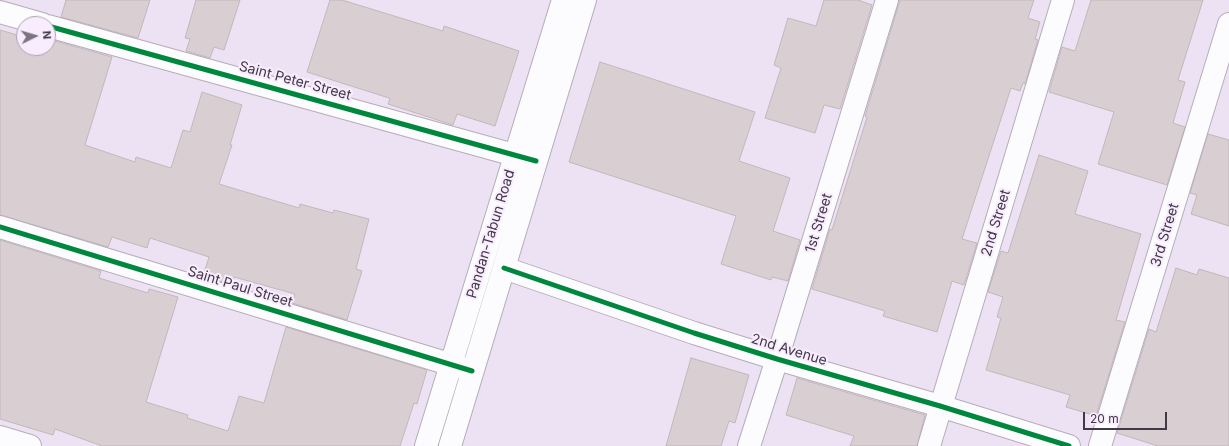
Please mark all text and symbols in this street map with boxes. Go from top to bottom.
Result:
north arrow [16,16,56,56]
text: N [40,30,54,40]
street label: Saint Peter Street [237,58,353,104]
street label: Pandan-Tabun Road [463,168,519,300]
street label: 2nd Street [978,188,1014,258]
street label: 1st Street [802,191,836,255]
street label: 3rd Street [1147,201,1183,269]
street label: Saint Paul Street [185,263,295,311]
street label: 2nd Avenue [749,330,829,370]
scale bar [1085,404,1169,430]
text: 20 m [1090,411,1119,426]

